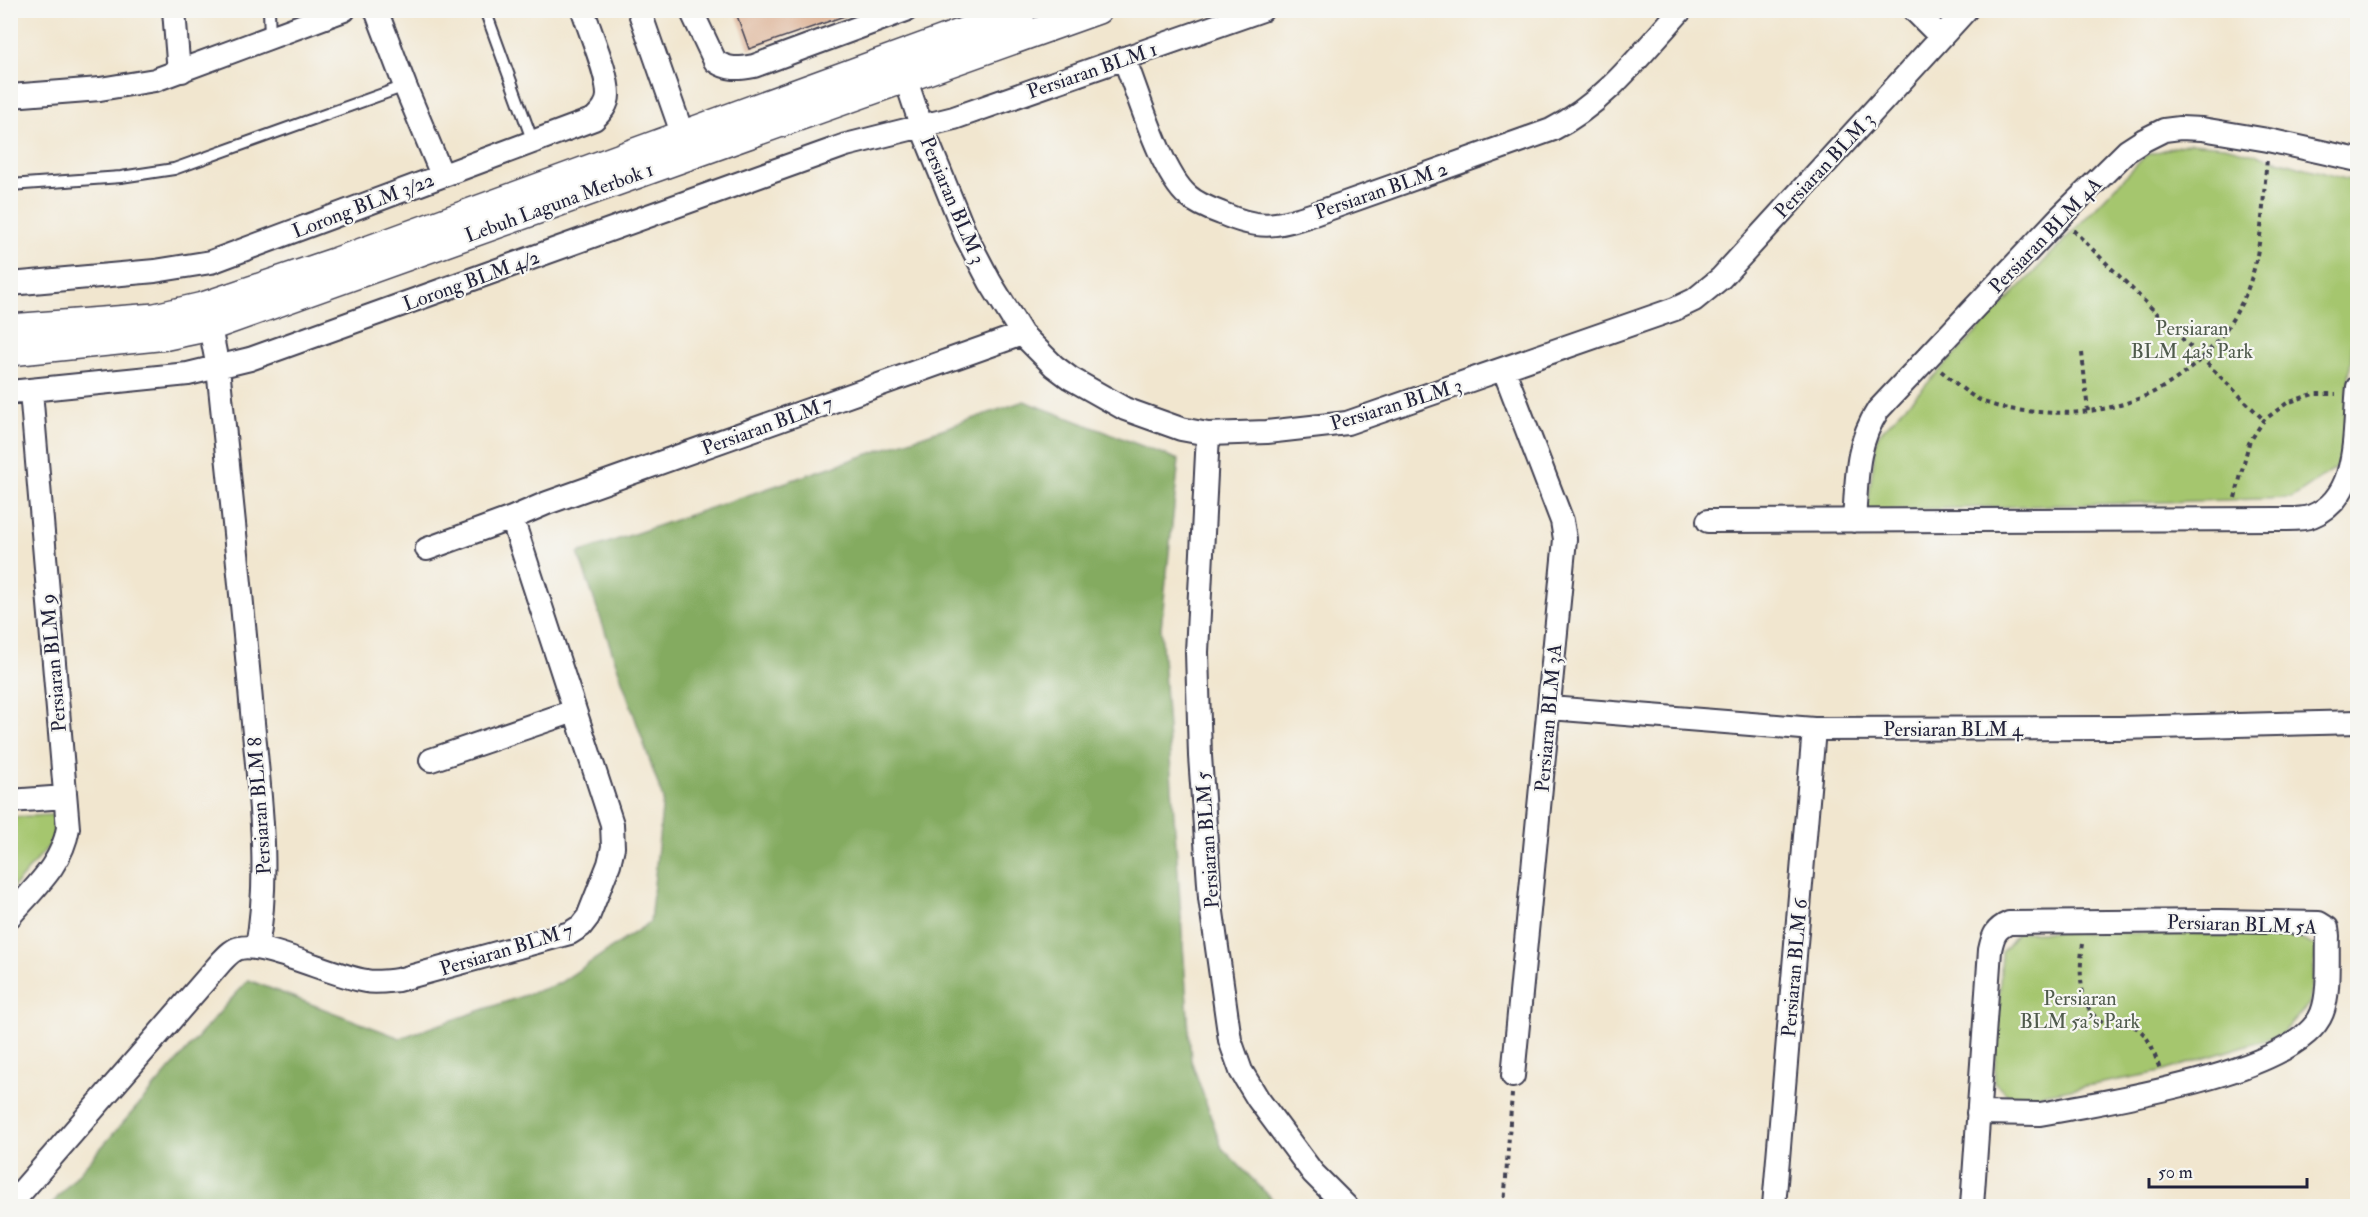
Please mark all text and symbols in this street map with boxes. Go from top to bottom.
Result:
street label: Persiaran BLM 1 [1024,37,1160,104]
street label: Persiaran BLM 3 [1769,107,1880,224]
street label: Persiaran BLM 3 [914,133,991,268]
street label: Persiaran BLM 2 [1311,156,1451,225]
street label: Lebuh Laguna Merbok 1 [462,157,657,248]
street label: Lorong BLM 3/22 [289,167,438,244]
street label: Persiaran BLM 4A [1984,172,2107,299]
street label: Lorong BLM 4/2 [400,244,543,317]
park label: Persiaran BLM 4a's Park [2131,316,2254,364]
street label: Persiaran BLM 3 [1327,373,1465,436]
street label: Persiaran BLM 7 [698,390,836,461]
street label: Persiaran BLM 9 [35,593,72,733]
street label: Persiaran BLM 3A [1530,642,1567,793]
street label: Persiaran BLM 4 [1883,717,2024,742]
street label: Persiaran BLM 8 [242,736,277,876]
street label: Persiaran BLM 5 [1190,770,1225,909]
street label: Persiaran BLM 6 [1776,897,1813,1038]
street label: Persiaran BLM 5A [2167,909,2318,940]
street label: Persiaran BLM 7 [437,917,576,982]
park label: Persiaran BLM 5a's Park [2020,986,2141,1034]
scale bar [2149,1151,2306,1189]
text: 50 m [2158,1161,2193,1184]

